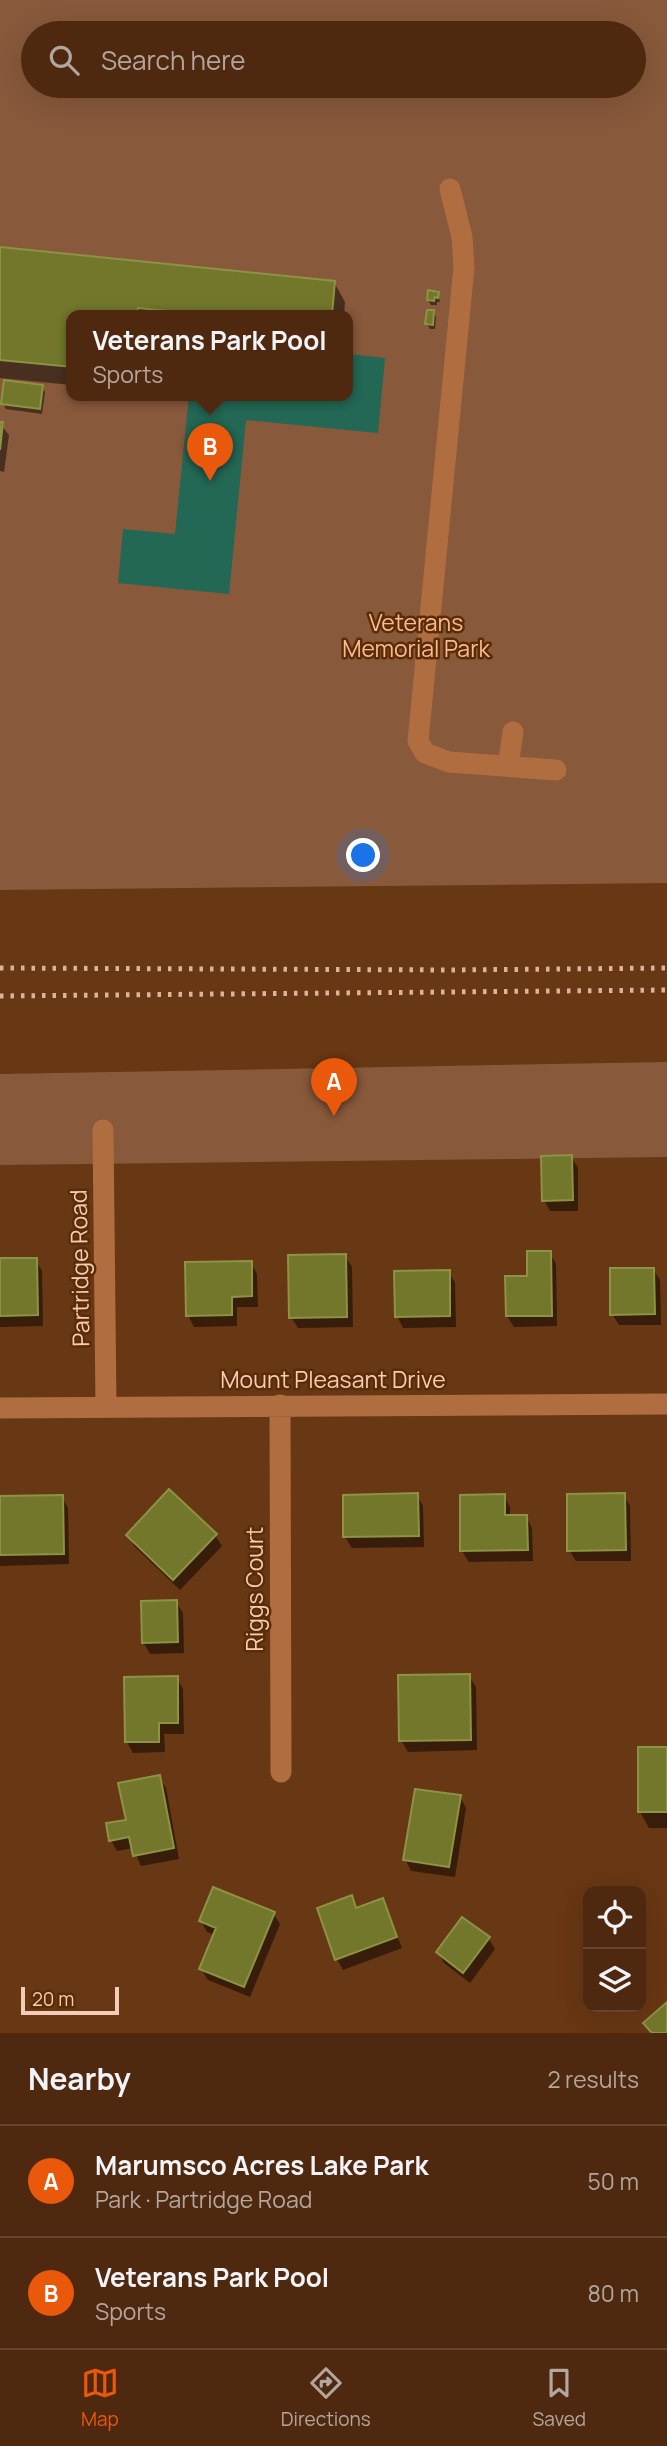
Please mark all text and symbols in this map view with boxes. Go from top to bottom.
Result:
search box [21,21,646,98]
icon: search [45,41,83,79]
text: Search here [101,42,246,78]
popup [66,310,353,401]
text: Veterans Park Pool [92,322,327,358]
text: Sports [92,358,163,390]
pin: B [187,423,233,481]
park label: Veterans Memorial Park [342,606,490,664]
your location [346,838,380,872]
pin: A [311,1058,357,1116]
street label: Partridge Road [62,1189,96,1347]
street label: Mount Pleasant Drive [220,1363,446,1395]
street label: Riggs Court [238,1526,270,1652]
map controls [583,1886,646,2012]
button: locate [583,1886,646,1949]
button: layers [583,1949,646,2012]
scale bar [21,1984,119,2016]
text: 20 m [32,1986,74,2012]
text: Nearby [28,2058,131,2099]
text: 2 results [547,2063,639,2095]
text: Marumsco Acres Lake Park [95,2147,429,2183]
text: A [43,2165,59,2197]
text: 50 m [588,2165,639,2197]
text: Park · Partridge Road [95,2183,312,2215]
text: Veterans Park Pool [95,2259,329,2295]
text: B [44,2277,58,2309]
text: 80 m [588,2277,639,2309]
text: Sports [95,2295,166,2327]
tab: Map [81,2364,119,2432]
tab: Directions [281,2364,371,2432]
tab: Saved [533,2364,586,2432]

